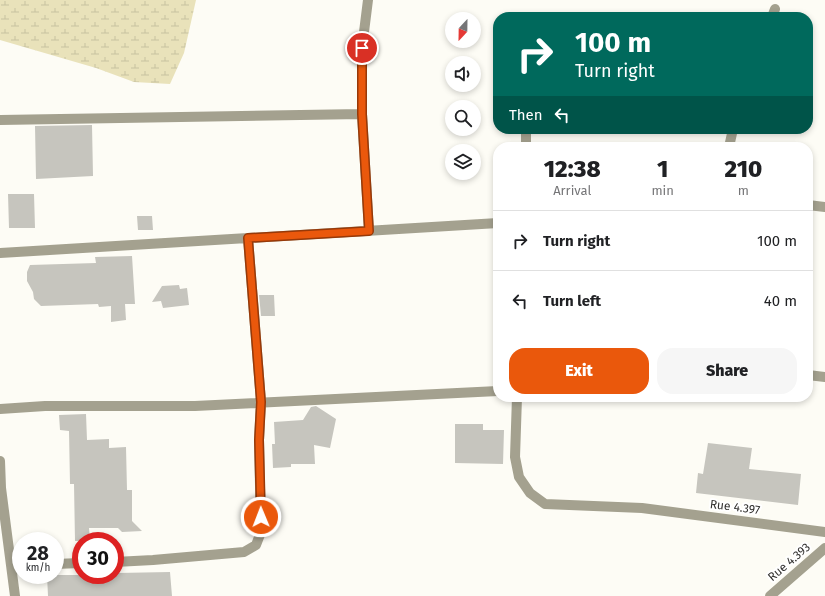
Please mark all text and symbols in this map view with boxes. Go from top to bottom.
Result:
north arrow [445,12,481,48]
map controls [445,12,481,180]
text: 100 m [575,26,651,59]
icon: right [509,28,561,80]
pin [345,31,379,65]
icon: arrive [351,37,373,59]
button: sound [445,56,481,92]
text: Turn right [575,60,655,82]
button: search [445,100,481,136]
icon: left [551,104,573,126]
text: Then [509,106,543,124]
button: layers [445,144,481,180]
text: 12:38 [544,155,601,183]
text: 1 [657,155,668,183]
text: 210 [725,155,762,183]
text: Arrival [553,183,591,198]
text: min [651,183,674,198]
text: m [738,183,749,198]
icon: right [509,230,531,252]
text: Turn right [543,232,610,250]
text: 100 m [757,232,797,250]
icon: left [509,290,531,312]
text: Turn left [543,292,601,310]
text: 40 m [764,292,797,310]
button: Exit [509,348,649,394]
button: Share [657,348,797,394]
position arrow [240,496,282,538]
street label: Rue 4.397 [709,497,761,517]
speed limit sign: 30 [72,532,124,584]
street label: Rue 4.393 [765,540,813,584]
text: 28 [27,541,49,565]
text: km/h [26,562,50,574]

